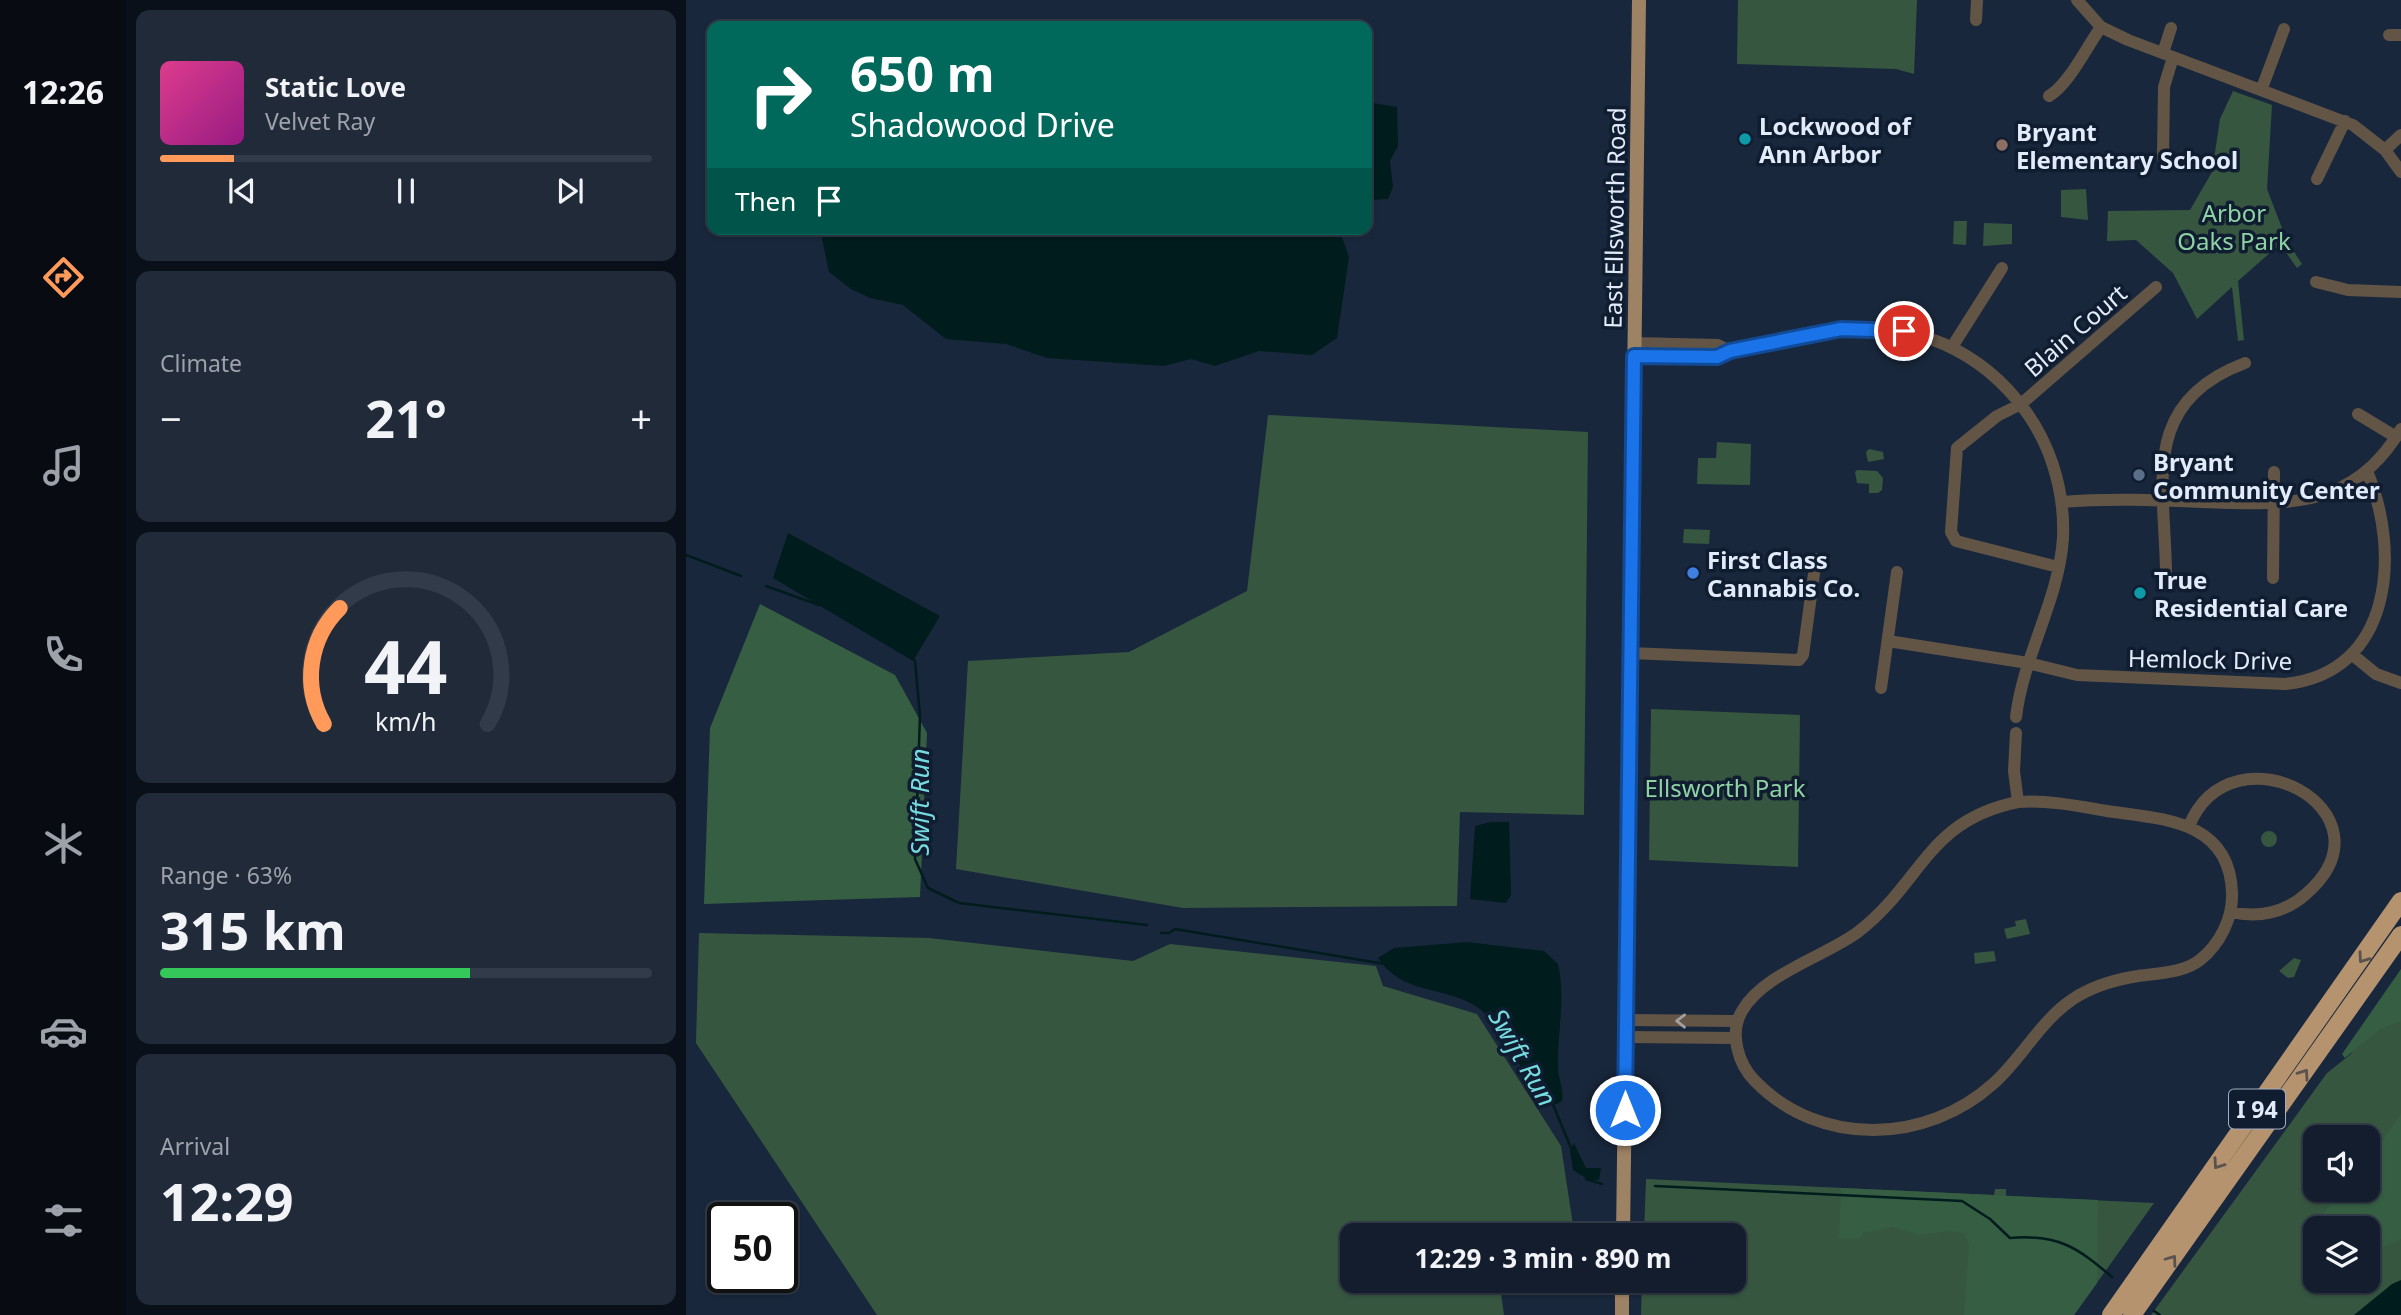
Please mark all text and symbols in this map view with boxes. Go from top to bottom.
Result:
text: 650 m [850,40,995,106]
icon: right [735,49,826,140]
text: Static Love [265,69,406,105]
text: 12:26 [22,70,104,113]
text: Shadowood Drive [850,103,1115,146]
text: Velvet Ray [265,105,375,137]
street label: East Ellsworth Road [1596,107,1632,329]
place label: Lockwood of Ann Arbor [1759,109,1913,170]
place label: Bryant Elementary School [2016,115,2238,176]
marker: Lockwood of Ann Arbor [1737,131,1753,147]
marker: Bryant Elementary School [1994,137,2010,153]
icon: previous [223,172,261,210]
icon: pause [387,172,425,210]
icon: next [551,172,589,210]
icon: arrive [810,182,848,220]
text: Then [735,183,796,219]
park label: Arbor Oaks Park [2177,196,2291,257]
icon: directions [39,253,88,302]
street label: Blain Court [2017,276,2133,384]
pin [1874,301,1934,361]
icon: arrive [1885,312,1923,350]
text: Climate [160,347,242,379]
text: 21° [365,382,447,453]
text: − [160,392,182,444]
text: + [630,392,652,444]
icon: music [39,441,88,490]
place label: Bryant Community Center [2153,445,2380,506]
marker: Bryant Community Center [2131,467,2147,483]
place label: First Class Cannabis Co. [1707,543,1860,604]
place label: True Residential Care [2154,563,2348,624]
marker: First Class Cannabis Co. [1685,565,1701,581]
marker: True Residential Care [2132,585,2148,601]
text: 44 [364,616,448,715]
icon: phone [39,630,88,679]
street label: Hemlock Drive [2128,641,2292,677]
text: km/h [375,703,437,737]
water label: Swift Run [901,748,937,856]
park label: Ellsworth Park [1645,771,1806,804]
icon: climate [39,819,88,868]
text: Range · 63% [160,859,292,891]
text: 315 km [160,894,346,965]
one-way arrow [2359,950,2371,963]
water label: Swift Run [1481,1002,1565,1112]
icon: car [39,1007,88,1056]
one-way arrow [1675,1013,1686,1029]
one-way arrow [2296,1069,2308,1082]
position arrow [1588,1073,1662,1147]
road number: I 94 [2229,1090,2285,1128]
map controls [2303,1125,2380,1293]
button: sound [2303,1125,2380,1202]
text: Arrival [160,1130,230,1162]
one-way arrow [2214,1156,2226,1169]
text: 12:29 [160,1165,294,1236]
icon: filters [39,1196,88,1245]
speed limit sign: 50 [707,1202,798,1293]
button: layers [2303,1216,2380,1293]
text: 12:29 · 3 min · 890 m [1415,1240,1671,1276]
one-way arrow [2164,1255,2176,1268]

